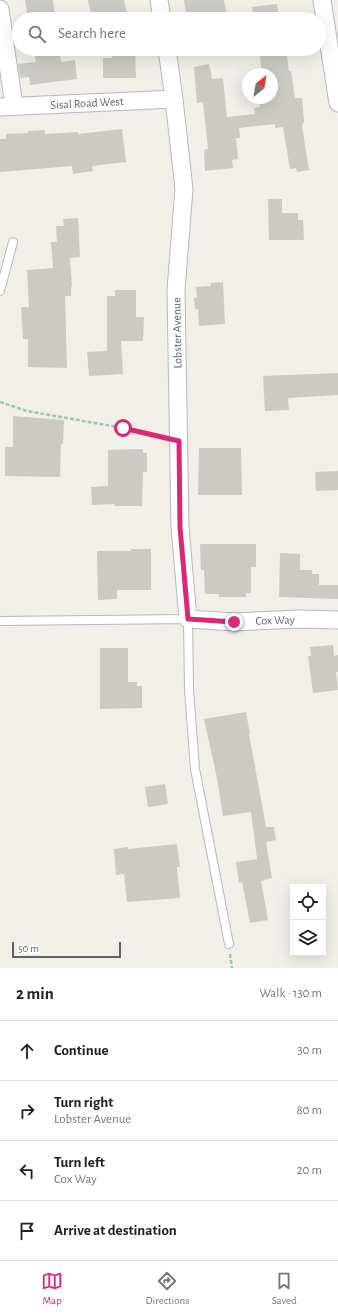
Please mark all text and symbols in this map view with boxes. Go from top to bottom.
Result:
search box [12,12,326,56]
icon: search [26,23,48,45]
text: Search here [58,26,126,41]
north arrow [242,68,278,104]
street label: Sisal Road West [50,95,124,111]
street label: Lobster Avenue [170,297,184,369]
route start [114,419,132,437]
route end [225,613,243,631]
street label: Cox Way [255,613,295,628]
map controls [290,884,326,956]
button: locate [290,884,326,920]
button: layers [290,920,326,956]
scale bar [12,940,121,959]
text: 50 m [18,943,39,954]
text: 2 min [16,985,54,1002]
text: Walk · 130 m [259,987,322,1000]
icon: ahead [16,1040,38,1062]
text: Continue [54,1043,109,1058]
text: 30 m [297,1044,322,1057]
text: Turn right [54,1095,113,1110]
icon: right [16,1100,38,1122]
text: 80 m [296,1104,322,1117]
text: Lobster Avenue [54,1113,131,1126]
text: Turn left [54,1155,105,1170]
icon: left [16,1160,38,1182]
text: 20 m [297,1164,322,1177]
text: Cox Way [54,1173,97,1186]
icon: arrive [16,1220,38,1242]
text: Arrive at destination [54,1223,177,1238]
tab: Map [41,1270,63,1307]
tab: Directions [145,1270,189,1307]
tab: Saved [272,1270,297,1307]

